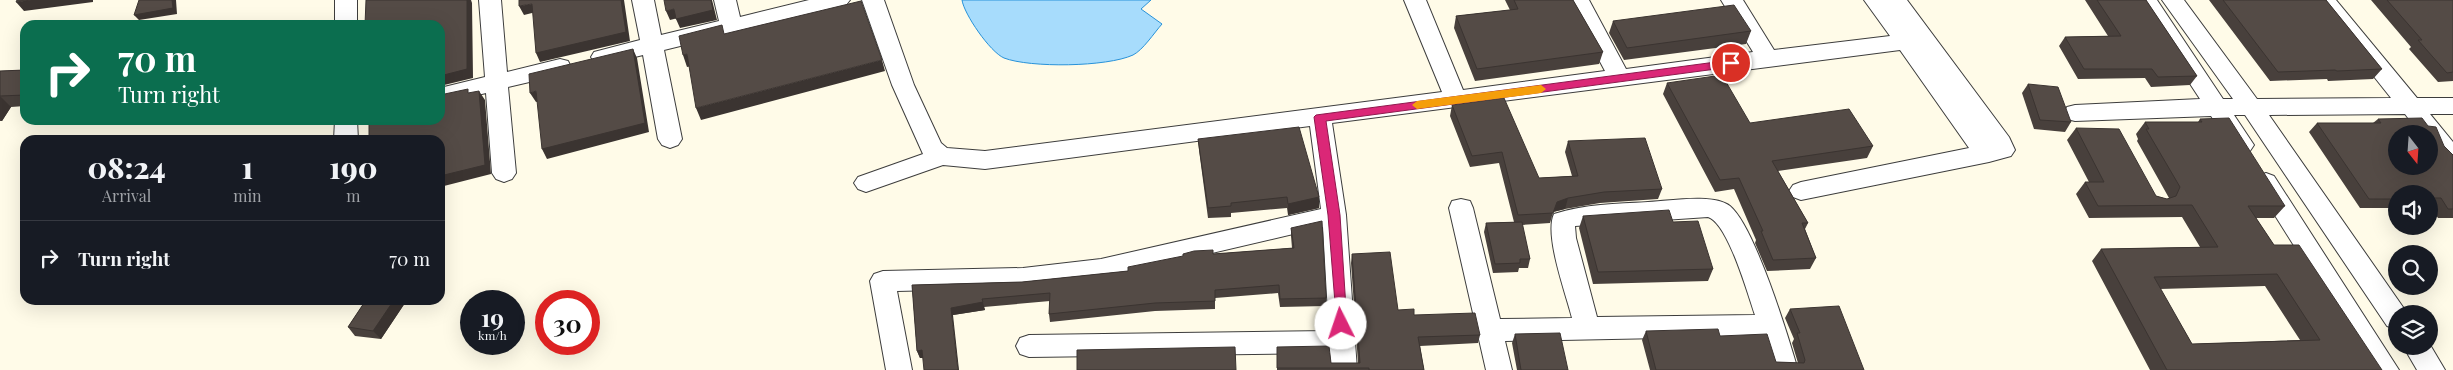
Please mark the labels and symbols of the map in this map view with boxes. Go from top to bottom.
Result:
pin [1710,42,1752,84]
north arrow [2388,125,2438,175]
speed limit sign: 30 [535,290,600,355]
position arrow [1314,297,1366,349]

